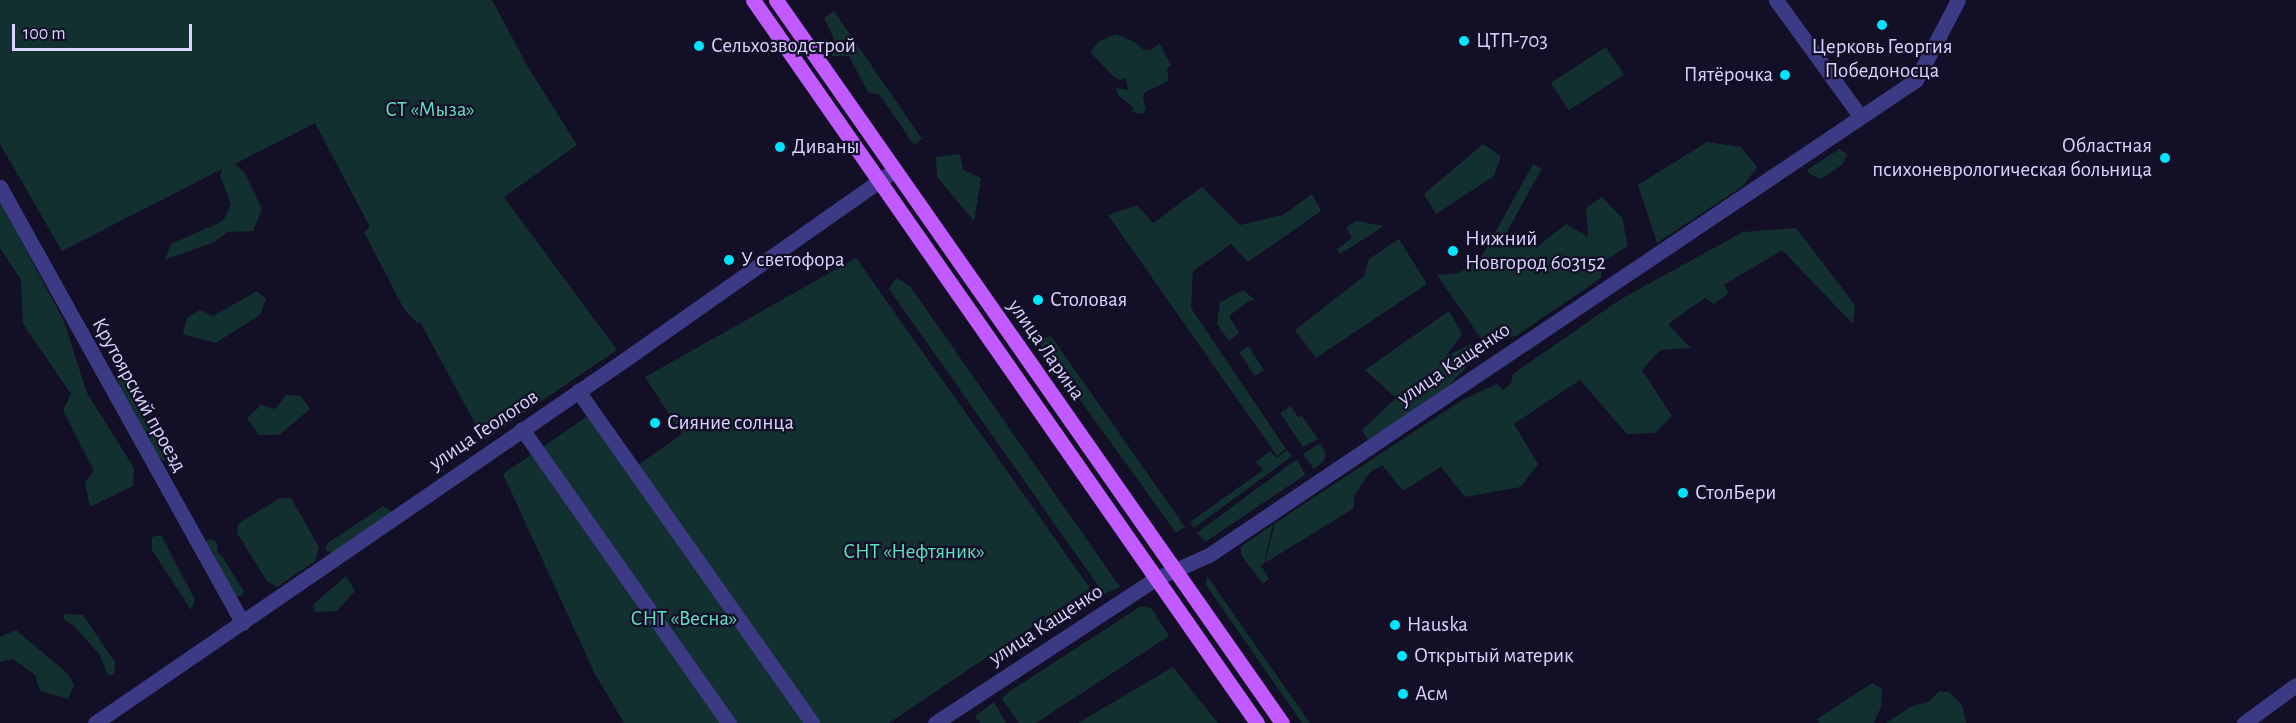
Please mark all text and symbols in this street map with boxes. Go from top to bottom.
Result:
scale bar [15,12,195,50]
marker: Церковь Георгия Победоносца [1875,18,1889,32]
text: 100 m [23,25,66,43]
place label: ЦТП-703 [1476,28,1548,54]
place label: Сельхозводстрой [711,33,856,59]
marker: ЦТП-703 [1457,34,1471,48]
place label: Церковь Георгия Победоносца [1811,34,1953,84]
marker: Сельхозводстрой [692,39,706,53]
place label: Пятёрочка [1684,62,1773,88]
marker: Пятёрочка [1778,68,1792,82]
park label: СТ «Мыза» [385,97,475,123]
place label: Областная психоневрологическая больница [1872,133,2152,183]
place label: Диваны [792,134,859,160]
marker: Диваны [773,140,787,154]
marker: Областная психоневрологическая больница [2156,149,2174,167]
place label: Нижний Новгород 603152 [1465,226,1606,276]
marker: Нижний Новгород 603152 [1446,244,1460,258]
place label: У светофора [741,247,845,273]
marker: У светофора [722,253,736,267]
place label: Столовая [1050,287,1127,313]
marker: Столовая [1031,293,1045,307]
street label: улица Ларина [1002,295,1090,405]
street label: Крутоярский проезд [86,313,192,477]
street label: улица Кащенко [1393,317,1515,411]
street label: улица Геологов [425,384,543,476]
place label: Сияние солнца [667,410,794,436]
marker: Сияние солнца [648,416,662,430]
place label: СтолБери [1695,480,1776,506]
marker: СтолБери [1676,486,1690,500]
park label: СНТ «Нефтяник» [843,539,985,565]
street label: улица Кащенко [984,579,1108,671]
park label: СНТ «Весна» [631,606,737,632]
place label: Hauska [1407,612,1468,638]
marker: Hauska [1388,618,1402,632]
place label: Открытый материк [1414,643,1574,669]
marker: Открытый материк [1395,649,1409,663]
place label: Асм [1415,681,1448,707]
marker: Асм [1396,687,1410,701]

